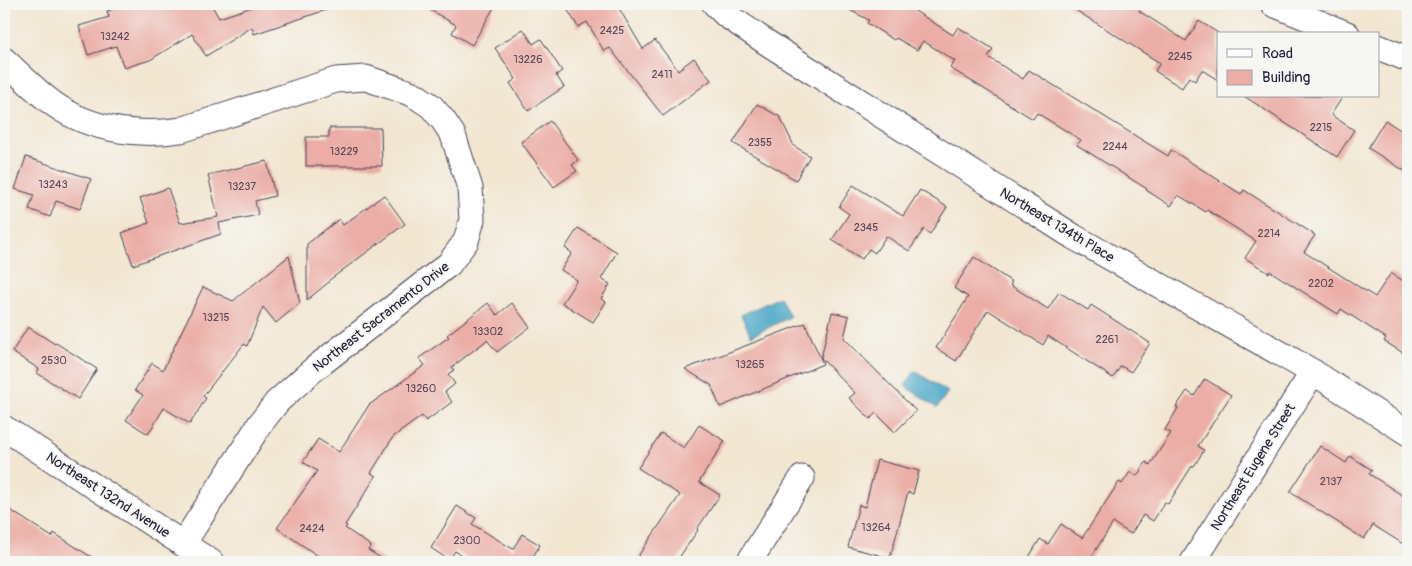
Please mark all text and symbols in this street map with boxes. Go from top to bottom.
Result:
house number: 2425 [600,24,624,37]
house number: 13242 [100,30,130,43]
legend [1217,32,1380,98]
text: Road [1262,44,1293,63]
house number: 2245 [1168,50,1192,63]
house number: 13226 [513,53,543,66]
house number: 2411 [651,68,673,81]
text: Building [1262,68,1310,87]
house number: 2215 [1310,121,1332,134]
house number: 2355 [748,136,772,149]
house number: 2244 [1102,140,1128,153]
house number: 13229 [330,145,359,158]
house number: 13243 [38,178,68,191]
house number: 13237 [228,180,256,193]
street label: Northeast 134th Place [997,184,1118,266]
house number: 2345 [854,221,878,234]
house number: 2214 [1258,227,1281,240]
street label: Northeast Sacramento Drive [309,258,453,376]
house number: 2202 [1308,277,1334,290]
house number: 13215 [203,311,229,324]
house number: 13302 [473,325,503,338]
house number: 2261 [1095,333,1119,346]
house number: 2530 [41,354,67,367]
house number: 13265 [736,358,765,371]
house number: 13260 [406,382,436,395]
street label: Northeast Eugene Street [1207,400,1299,534]
street label: Northeast 132nd Avenue [43,449,173,542]
house number: 2137 [1320,475,1342,488]
house number: 13264 [861,521,891,534]
house number: 2424 [299,522,325,535]
house number: 2300 [454,534,480,547]

